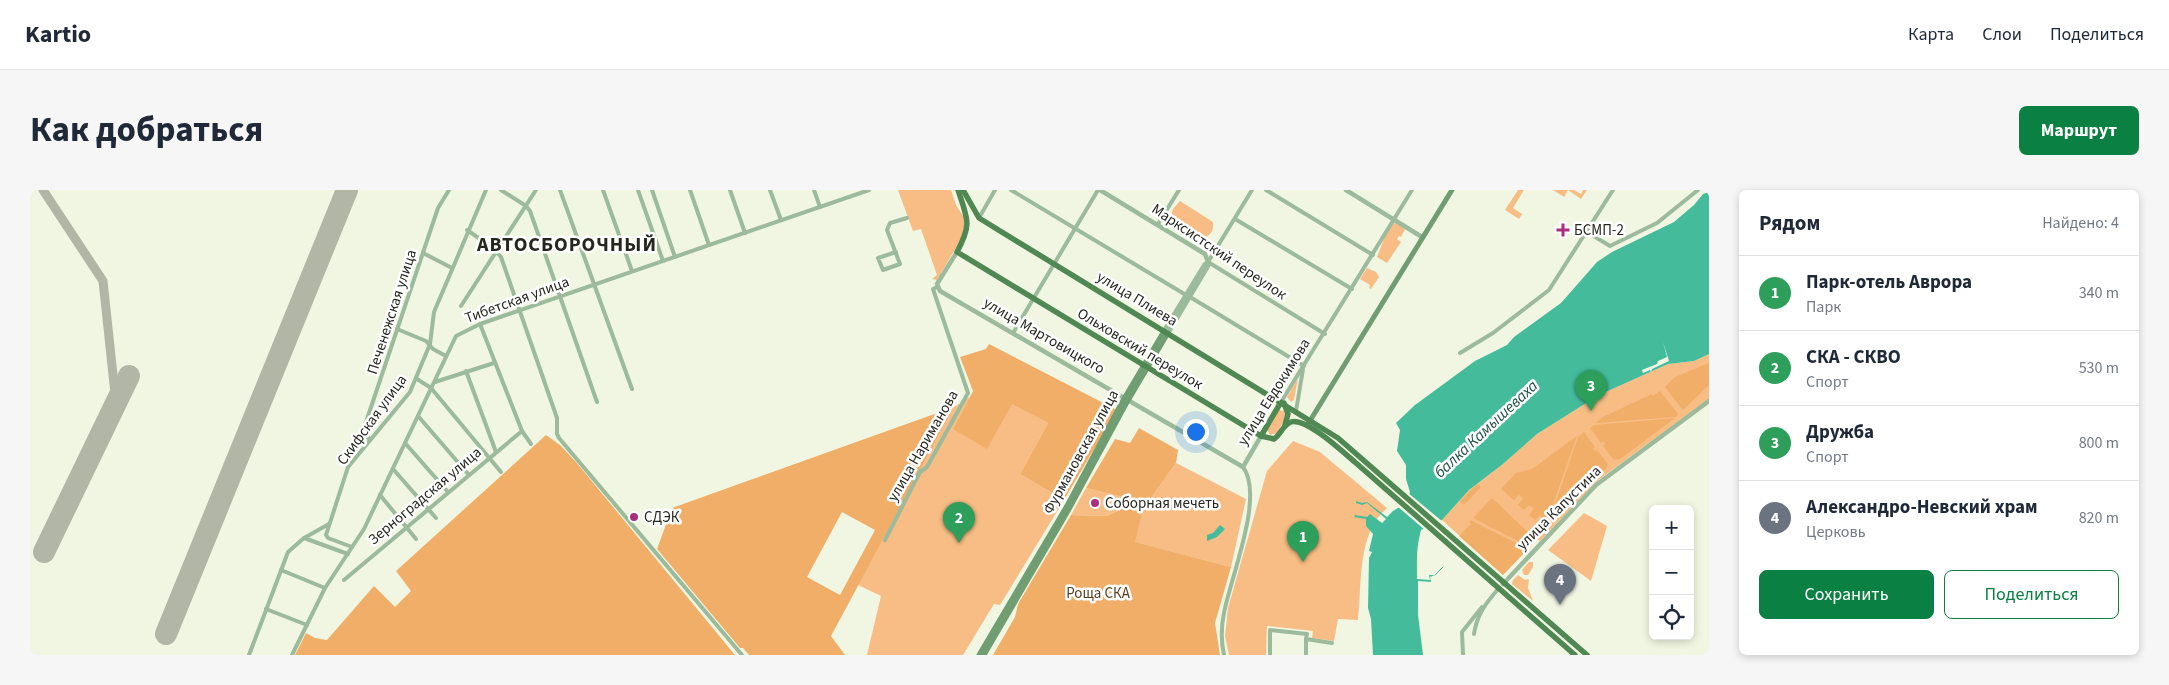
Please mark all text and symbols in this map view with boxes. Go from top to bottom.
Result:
text: Kartio [25,17,91,52]
text: Карта [1908,22,1954,47]
text: Слои [1982,22,2022,47]
text: Поделиться [2050,22,2144,47]
text: Как добраться [30,105,263,155]
button: Маршрут [2019,106,2139,155]
street label: Марксистский переулок [1147,199,1291,305]
text: Рядом [1759,208,1820,238]
text: Найдено: 4 [2042,212,2119,234]
place label: БСМП-2 [1574,220,1624,241]
marker: БСМП-2 [1556,223,1570,237]
district label: АВТОСБОРОЧНЫЙ [476,231,657,259]
street label: Печенежская улица [362,247,422,377]
street label: улица Плиева [1093,267,1181,331]
text: Парк-отель Аврора [1806,269,1972,296]
street label: Тибетская улица [462,271,572,329]
text: 1 [1771,282,1779,304]
text: 340 m [2079,282,2119,304]
street label: улица Мартовицкого [979,293,1109,379]
text: Парк [1806,296,1841,318]
street label: Ольховский переулок [1073,303,1207,395]
street label: улица Евдокимова [1233,334,1315,450]
text: СКА - СКВО [1806,344,1901,371]
text: 2 [1771,357,1779,379]
text: 530 m [2079,357,2119,379]
street label: Скифская улица [332,370,412,470]
pin: 3 [1575,370,1607,411]
text: Спорт [1806,371,1849,393]
water label: балка Камышеваха [1429,375,1543,483]
street label: Фурмановская улица [1038,386,1124,518]
street label: улица Нариманова [883,387,963,505]
your location [1183,419,1209,445]
text: Дружба [1806,419,1874,446]
text: 3 [1771,432,1779,454]
text: 800 m [2079,432,2119,454]
street label: Зерноградская улица [364,442,486,550]
text: Спорт [1806,446,1849,468]
street label: улица Капустина [1512,461,1606,555]
place label: Соборная мечеть [1105,493,1219,514]
text: Александро-Невский храм [1806,494,2038,521]
marker: Соборная мечеть [1089,497,1101,509]
pin: 2 [943,502,975,543]
map controls [1649,505,1694,640]
button: + [1649,505,1694,550]
place label: СДЭК [644,507,680,528]
text: 4 [1771,507,1779,529]
text: 820 m [2079,507,2119,529]
marker: СДЭК [628,511,640,523]
pin: 1 [1287,521,1319,562]
text: Церковь [1806,521,1866,543]
button: − [1649,550,1694,595]
pin: 4 [1544,564,1576,605]
button: Сохранить [1759,570,1934,619]
button: Поделиться [1944,570,2119,619]
park label: Роща СКА [1066,583,1131,604]
button: locate [1649,595,1694,640]

